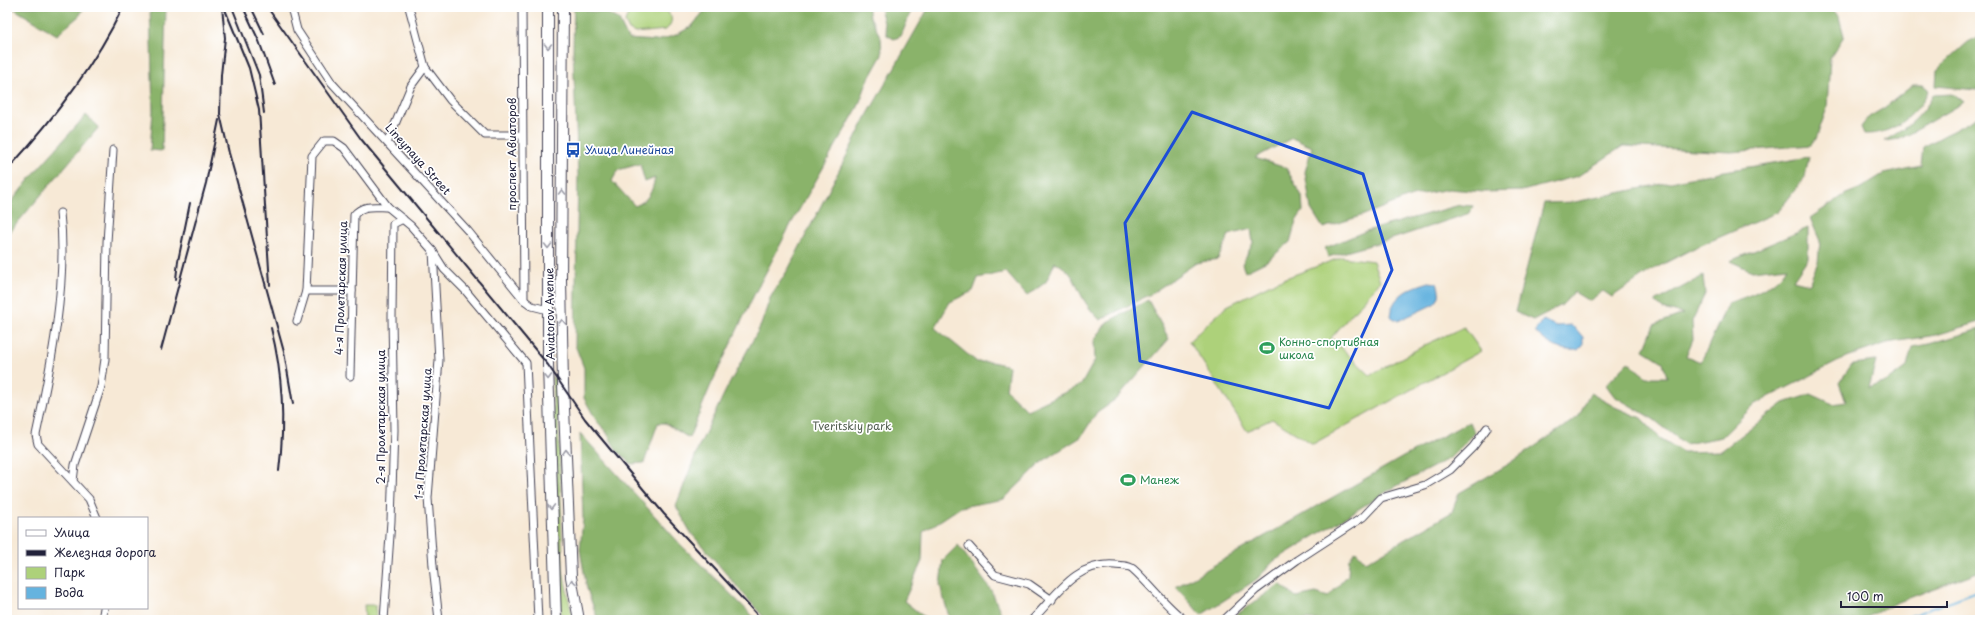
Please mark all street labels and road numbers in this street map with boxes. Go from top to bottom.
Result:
street label: проспект Авиаторов [503,97,520,210]
street label: Lineynaya Street [382,119,455,199]
street label: 4-я Пролетарская улица [330,221,351,355]
street label: Aviatorov Avenue [540,268,559,360]
street label: 2-я Пролетарская улица [372,350,389,484]
street label: 1-я Пролетарская улица [409,367,436,500]

